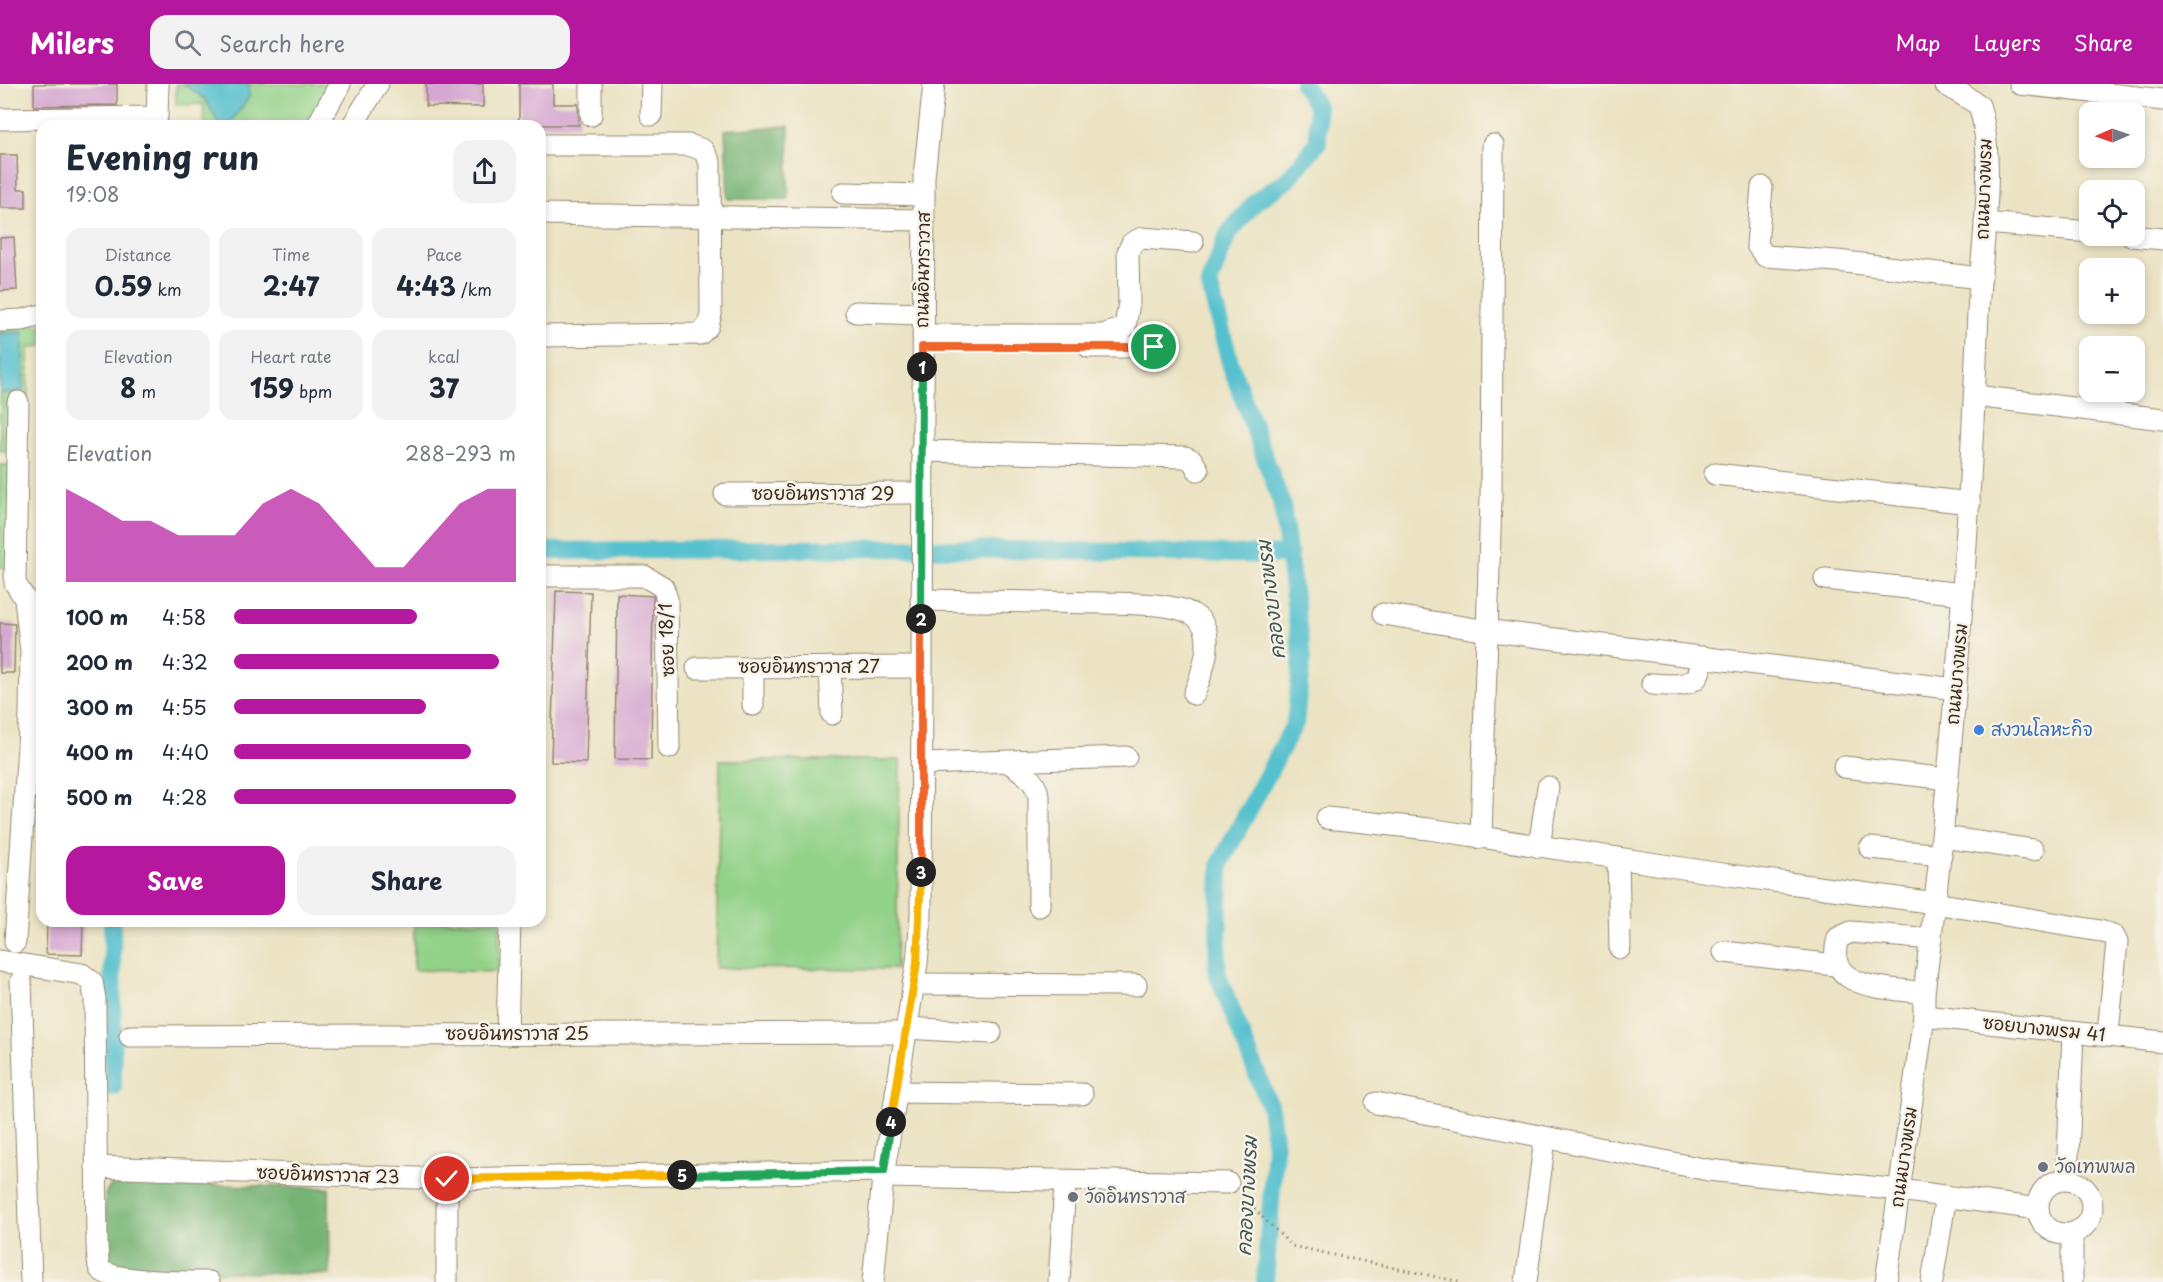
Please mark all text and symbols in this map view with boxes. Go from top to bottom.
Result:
search box [150,15,570,69]
text: Milers [30,21,114,64]
icon: search [171,26,204,59]
text: Search here [219,26,345,59]
text: Map [1896,26,1940,58]
text: Layers [1973,26,2041,58]
text: Share [2074,26,2133,58]
north arrow [2079,102,2145,168]
map controls [2079,102,2145,402]
text: Evening run [66,131,259,181]
street label: ถนนบางพรม [1967,138,1998,240]
button: share [453,140,516,203]
text: 19:08 [66,179,120,209]
button: locate [2079,180,2145,246]
street label: ถนนอินทราวาส [907,210,936,328]
text: Distance [104,242,172,266]
text: Time [272,242,310,266]
text: Pace [426,242,462,266]
button: + [2079,258,2145,324]
text: 0.59 [94,266,152,305]
text: 2:47 [263,266,319,305]
text: 4:43 [396,266,456,305]
text: km [152,277,182,301]
text: /km [456,277,492,301]
pin [1128,321,1179,372]
icon: arrive [1137,330,1170,363]
button: − [2079,336,2145,402]
text: Elevation [103,344,173,368]
text: Heart rate [251,344,331,368]
text: kcal [428,344,460,368]
pin: 1 [907,352,937,382]
text: 1 [918,355,926,379]
text: 8 [120,368,136,407]
text: 159 [250,368,294,407]
text: 37 [429,368,459,407]
text: m [136,379,156,403]
text: bpm [294,379,332,403]
text: Elevation [66,438,152,468]
text: 288–293 m [405,438,516,468]
street label: ซอยอินทราวาส 29 [752,479,894,506]
water label: คลองบางพรม [1248,537,1292,661]
text: 100 m [66,602,128,632]
text: 4:58 [162,602,206,632]
street label: ซอย 18/1 [651,603,680,678]
pin: 2 [906,604,936,634]
text: 2 [915,607,927,631]
street label: ถนนบางพรม [1938,622,1973,726]
text: 200 m [66,647,133,677]
text: 4:32 [162,647,208,677]
street label: ซอยอินทราวาส 27 [738,652,880,679]
text: 300 m [66,692,134,722]
text: 4:55 [162,692,207,722]
place label: สงวนโลหะกิจ [1991,715,2093,742]
marker: สงวนโลหะกิจ [1972,723,1986,737]
text: 400 m [66,737,134,767]
text: 4:40 [162,737,209,767]
text: 500 m [66,782,133,812]
text: 4:28 [162,782,208,812]
button: Save [66,846,285,915]
button: Share [297,846,516,915]
pin: 3 [906,857,936,887]
text: 3 [916,860,926,884]
street label: ซอยบางพรม 41 [1981,1008,2107,1047]
street label: ซอยอินทราวาส 25 [445,1019,589,1046]
street label: ถนนบางพรม [1882,1105,1923,1209]
pin: 4 [876,1107,906,1137]
text: 4 [886,1110,896,1134]
water label: คลองบางพรม [1228,1134,1264,1257]
place label: วัดเทพพล [2055,1152,2136,1179]
pin [421,1153,472,1204]
street label: ซอยอินทราวาส 23 [256,1158,400,1189]
pin: 5 [667,1160,697,1190]
marker: วัดเทพพล [2036,1160,2050,1174]
icon: check [430,1162,463,1195]
text: 5 [677,1163,687,1187]
place label: วัดอินทราวาส [1085,1182,1187,1209]
marker: วัดอินทราวาส [1066,1190,1080,1204]

